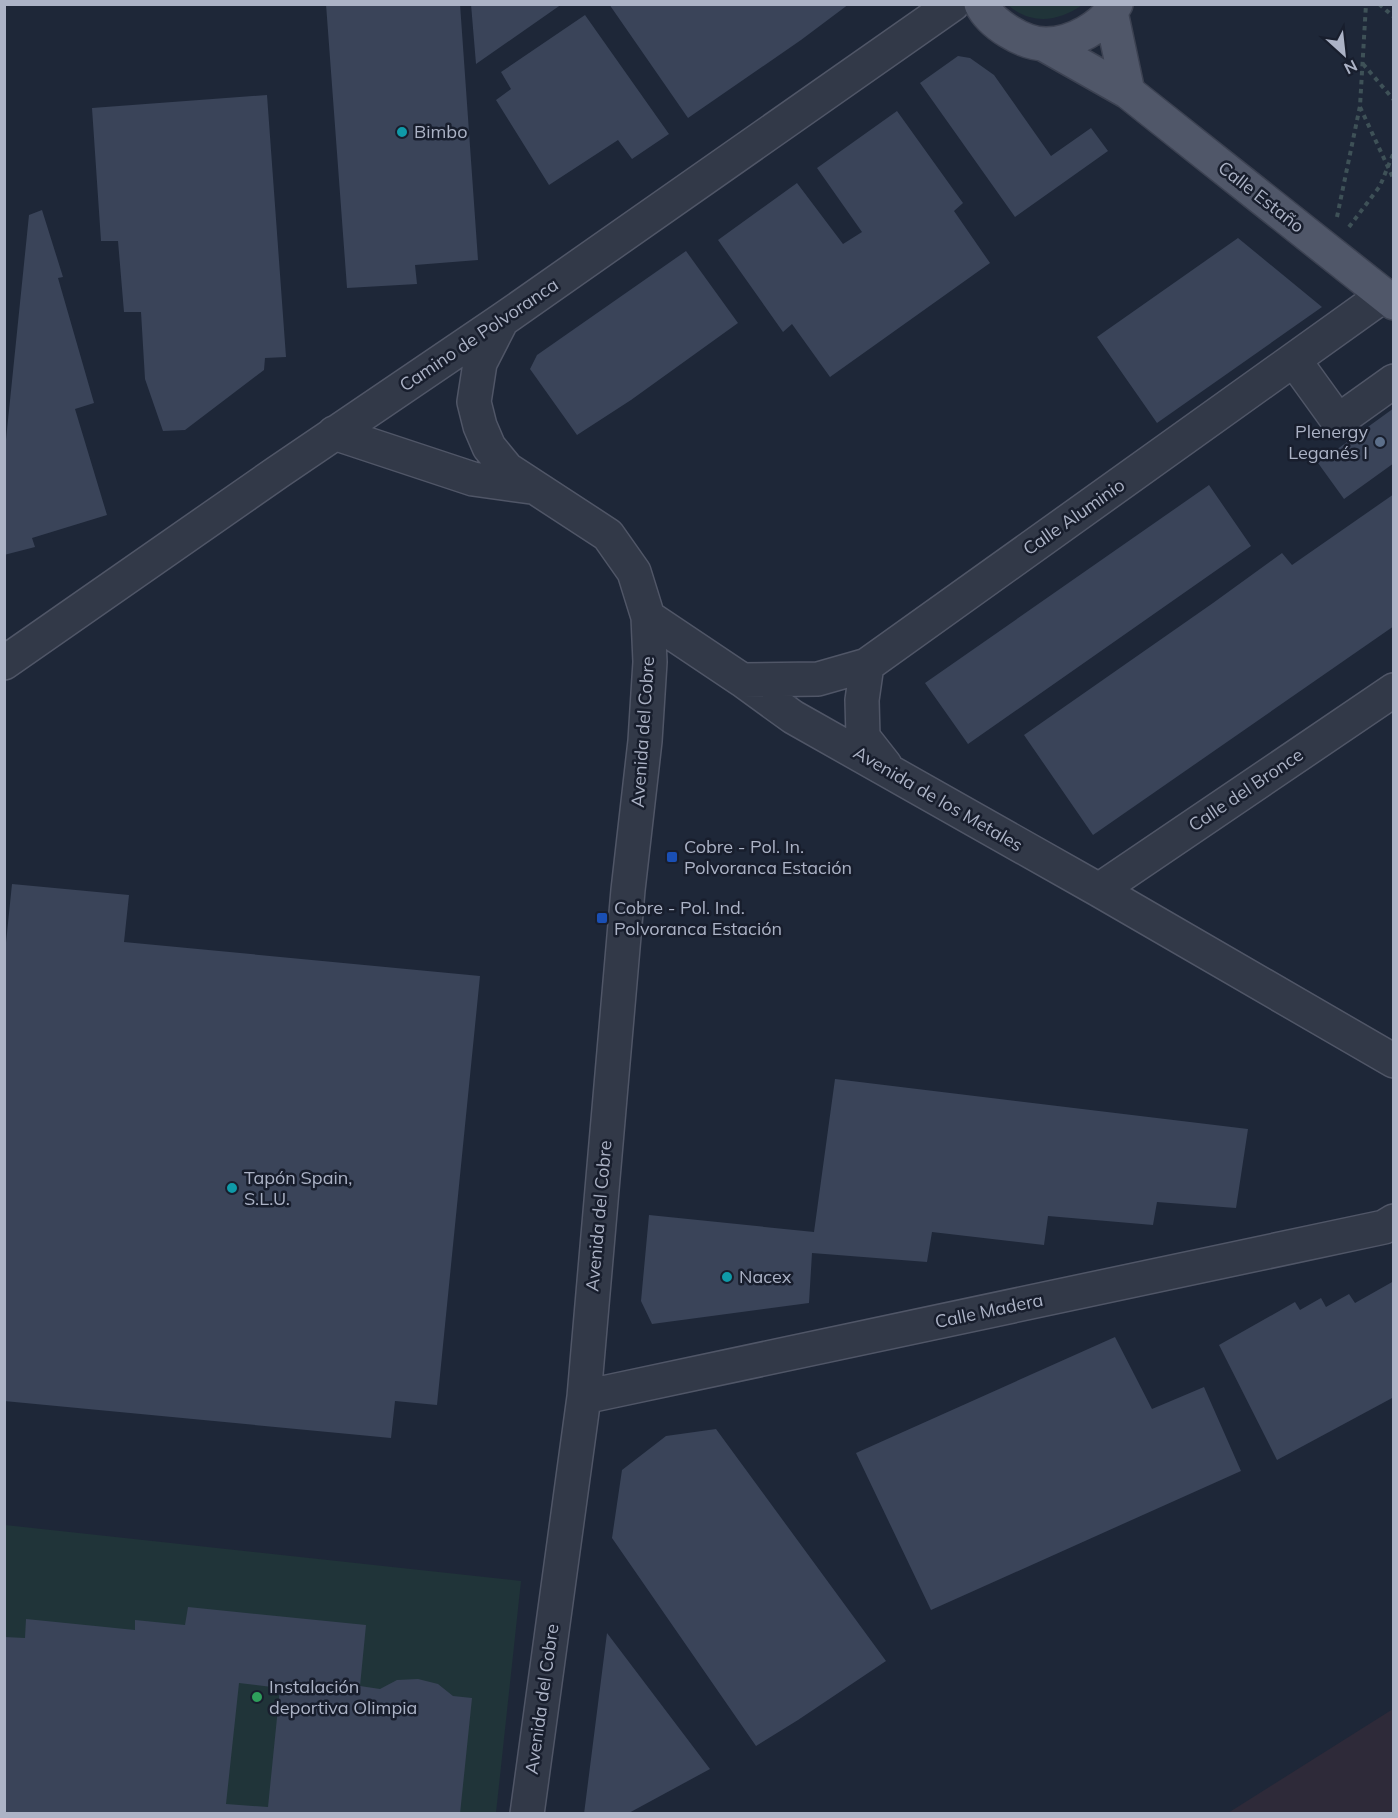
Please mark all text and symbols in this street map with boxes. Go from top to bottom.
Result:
north arrow [1314,24,1374,84]
text: N [1341,56,1361,79]
place label: Bimbo [414,120,467,143]
marker: Bimbo [395,125,409,139]
street label: Calle Estaño [1214,156,1309,237]
street label: Camino de Polvoranca [395,273,563,396]
place label: Plenergy Leganés I [1288,420,1368,464]
marker: Plenergy Leganés I [1373,435,1387,449]
street label: Calle Aluminio [1018,473,1129,560]
street label: Avenida del Cobre [626,656,659,808]
street label: Avenida de los Metales [849,741,1027,857]
street label: Calle del Bronce [1184,743,1307,836]
place label: Cobre - Pol. In. Polvoranca Estación [684,835,852,879]
marker: Cobre - Pol. In. Polvoranca Estación [665,850,679,864]
place label: Cobre - Pol. Ind. Polvoranca Estación [614,896,782,940]
marker: Cobre - Pol. Ind. Polvoranca Estación [595,911,609,925]
street label: Avenida del Cobre [580,1139,617,1292]
place label: Tapón Spain, S.L.U. [244,1166,352,1210]
marker: Tapón Spain, S.L.U. [225,1181,239,1195]
place label: Nacex [739,1265,792,1288]
marker: Nacex [720,1270,734,1284]
street label: Calle Madera [933,1288,1045,1333]
street label: Avenida del Cobre [520,1622,563,1776]
place label: Instalación deportiva Olimpia [269,1675,417,1719]
marker: Instalación deportiva Olimpia [250,1690,264,1704]

